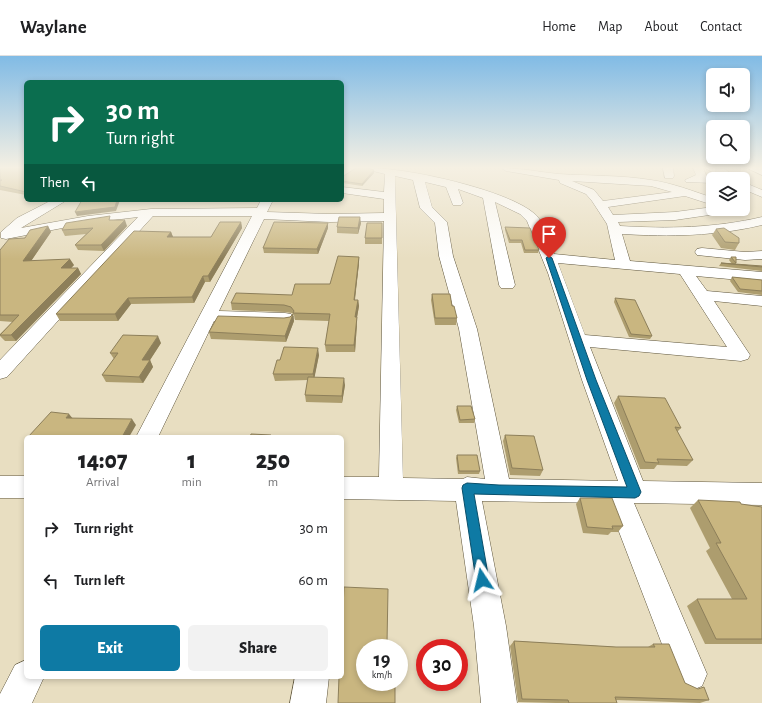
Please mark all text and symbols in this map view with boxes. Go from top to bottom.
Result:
text: Waylane [20,18,87,37]
text: Home [542,20,576,34]
text: Map [598,20,622,34]
text: About [644,20,678,34]
text: Contact [700,20,742,34]
map controls [706,68,750,216]
button: sound [706,68,750,112]
icon: right [40,96,92,148]
text: 30 m [106,97,159,125]
button: search [706,120,750,164]
text: Turn right [106,130,175,148]
icon: left [78,172,100,194]
button: layers [706,172,750,216]
text: Then [40,175,70,190]
pin [532,217,566,258]
icon: arrive [538,223,560,245]
text: 14:07 [78,449,128,473]
text: 1 [187,449,196,473]
text: 250 [256,449,290,473]
text: Arrival [86,476,119,489]
text: min [181,476,202,489]
text: m [268,476,278,489]
icon: right [40,518,62,540]
text: Turn right [74,521,133,536]
text: 30 m [299,521,328,536]
position arrow [461,559,503,601]
icon: left [40,570,62,592]
text: Turn left [74,573,125,588]
text: 60 m [299,573,328,588]
button: Exit [40,625,180,671]
button: Share [188,625,328,671]
speed limit sign: 30 [416,639,468,691]
text: 19 [374,650,390,670]
text: km/h [372,670,392,680]

